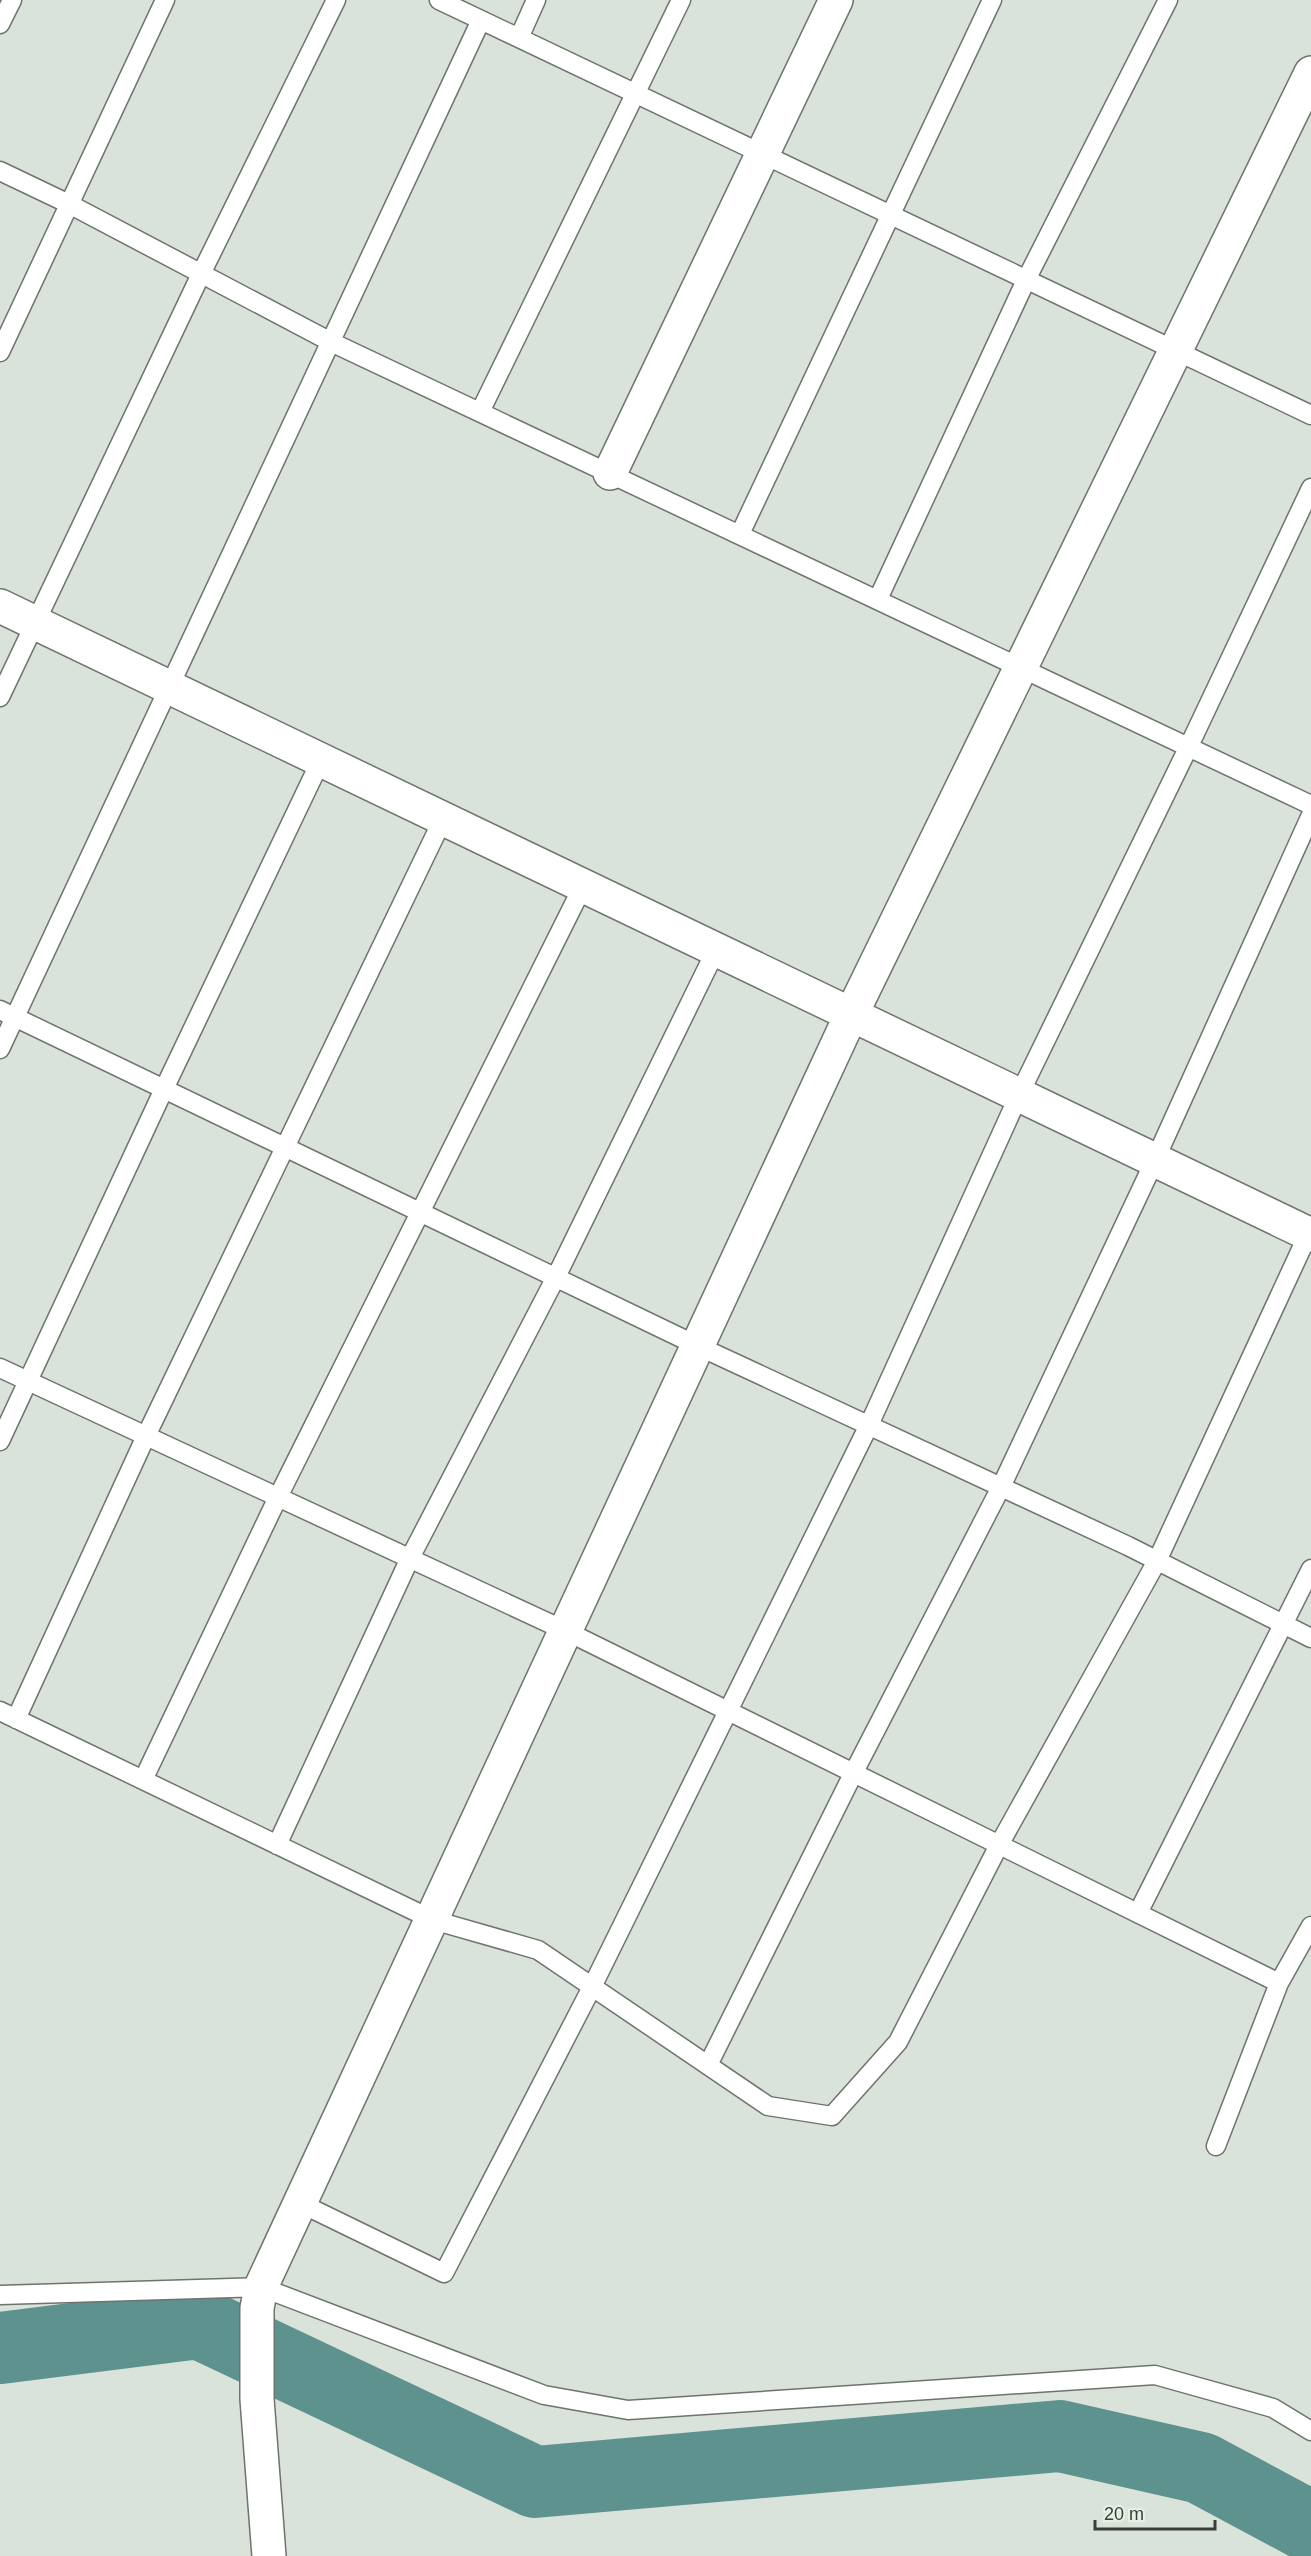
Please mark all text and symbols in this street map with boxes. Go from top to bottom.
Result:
scale bar [1095,2493,1215,2531]
text: 20 m [1104,2504,1144,2524]

